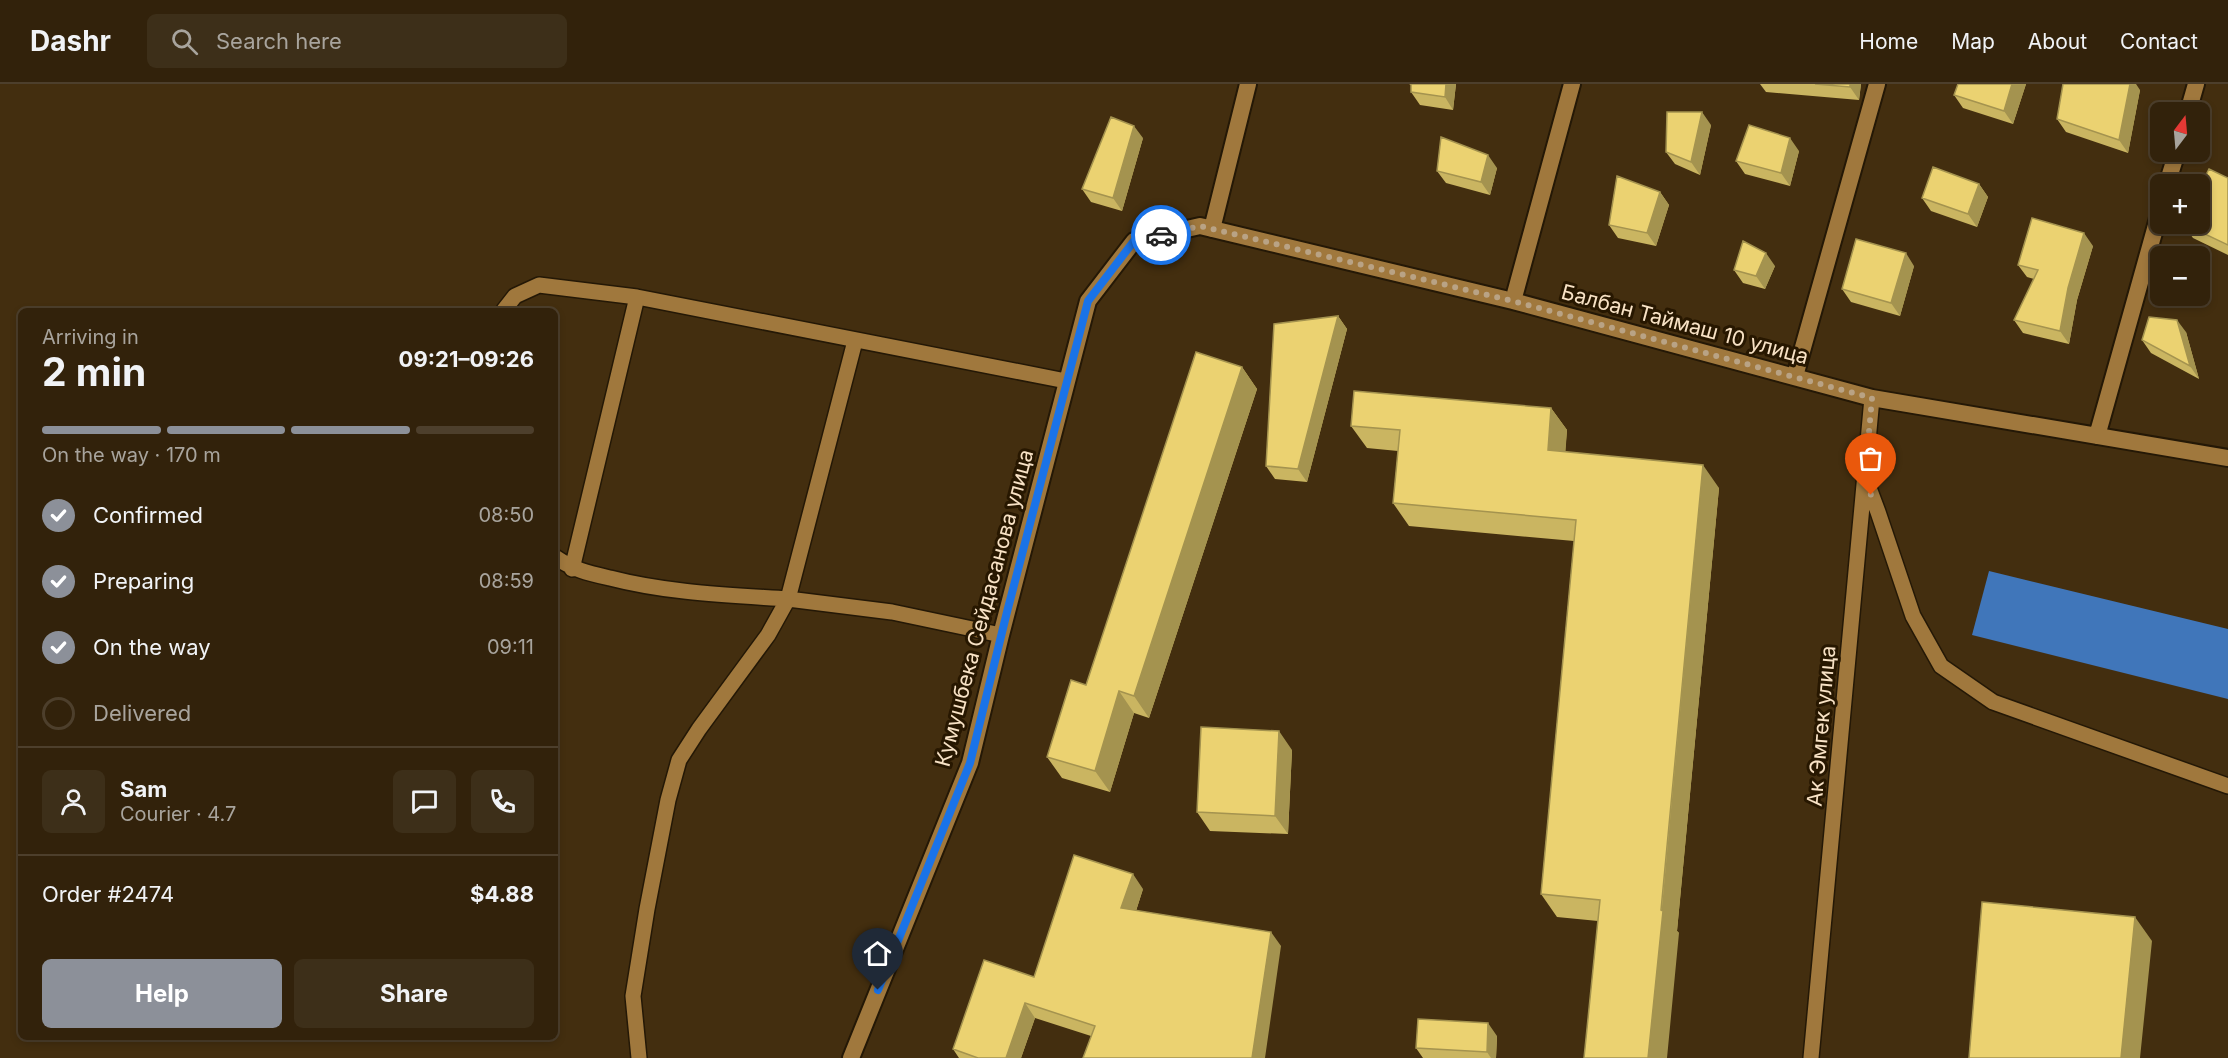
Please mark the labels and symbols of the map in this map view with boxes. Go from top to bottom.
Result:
north arrow [2150,102,2210,162]
courier [1131,205,1191,265]
street label: Балбан Таймаш 10 улица [1559,279,1811,369]
pin [1845,433,1896,495]
street label: Кумушбека Сейдасанова улица [930,447,1038,769]
street label: Ак Эмгек улица [1802,645,1840,807]
pin [852,928,903,990]

